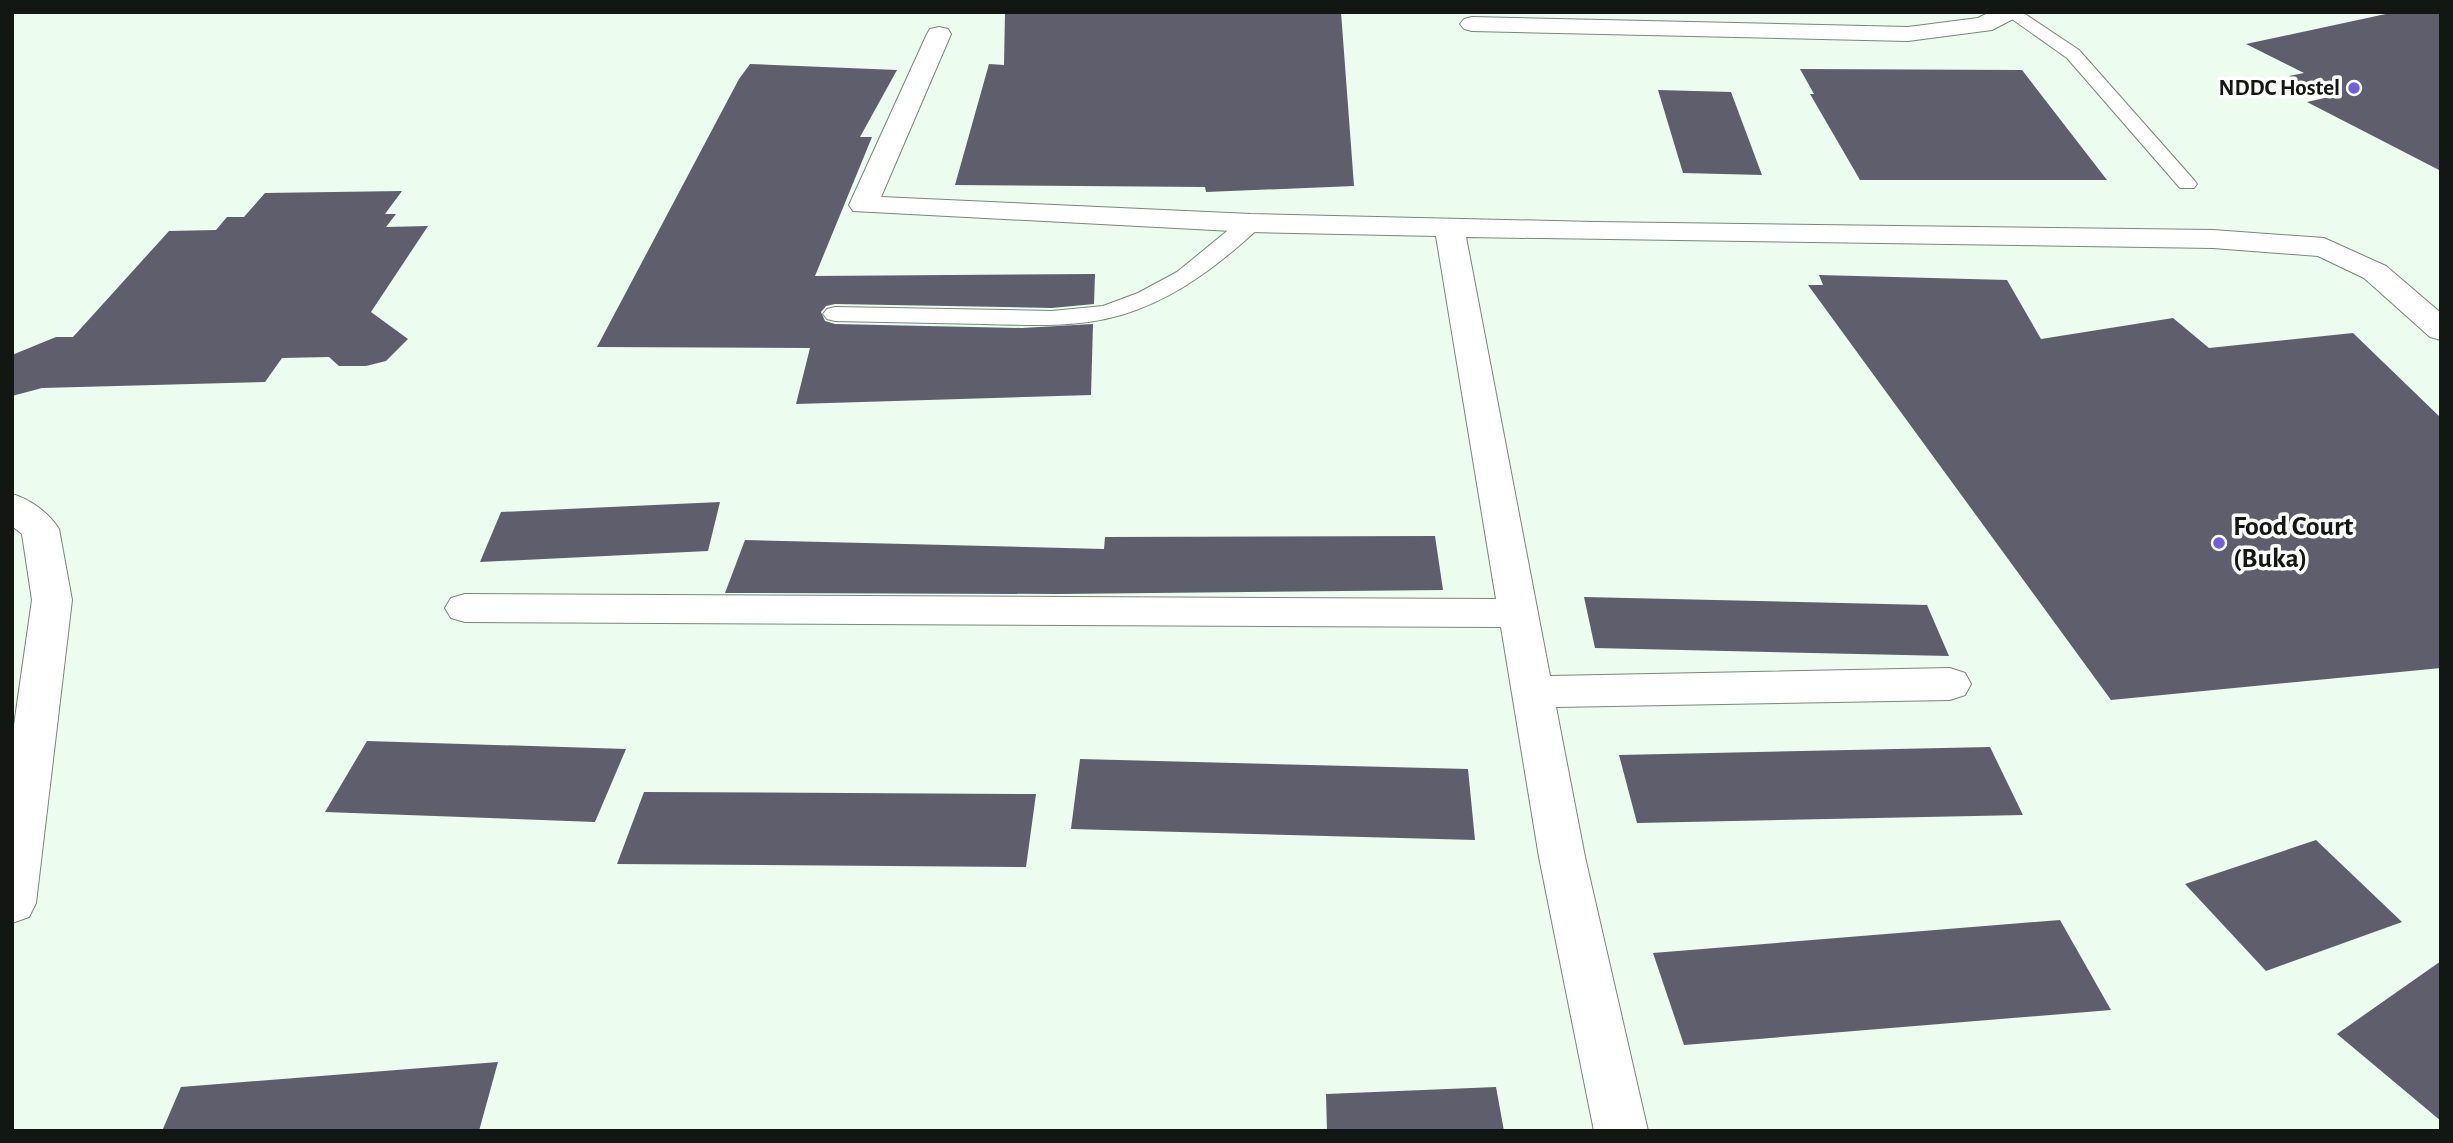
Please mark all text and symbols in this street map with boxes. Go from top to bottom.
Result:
place label: NDDC Hostel [2218,77,2340,100]
marker: NDDC Hostel [2346,80,2362,96]
place label: Food Court (Buka) [2233,513,2354,573]
marker: Food Court (Buka) [2211,535,2227,551]

